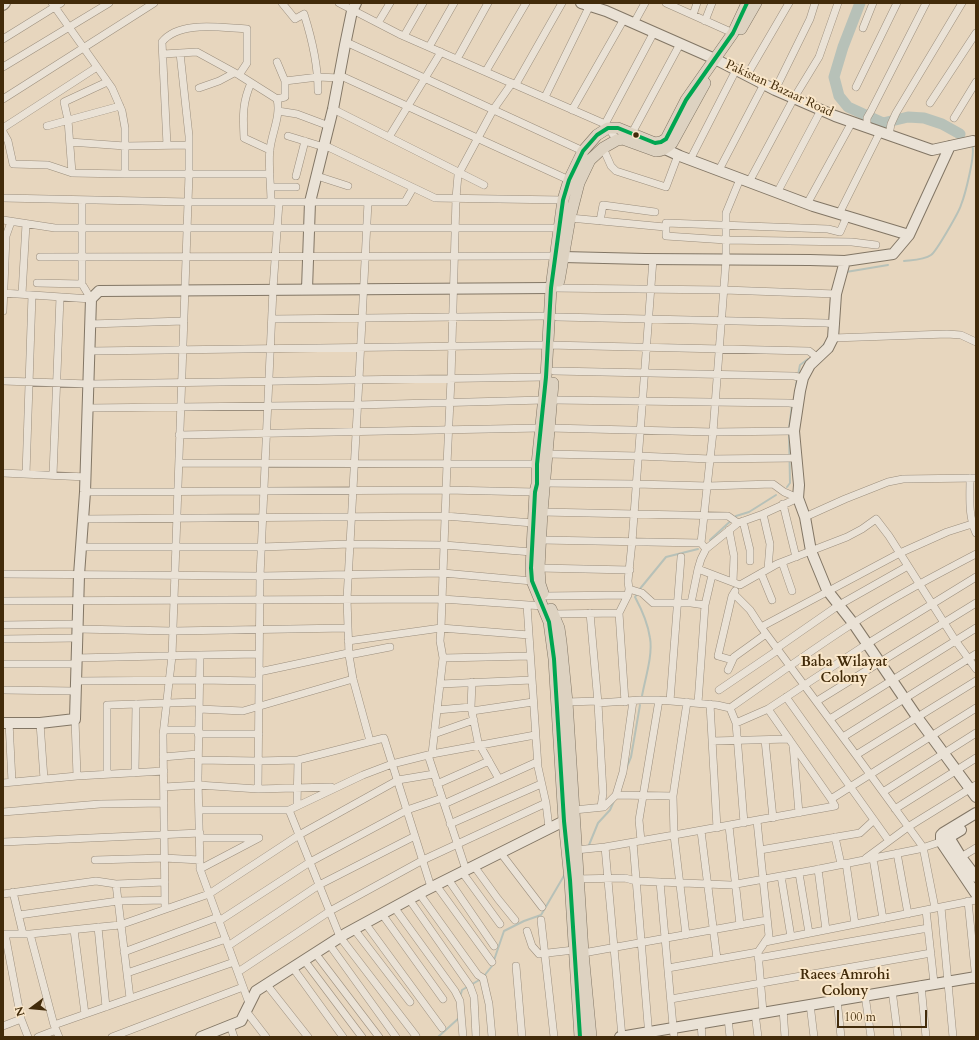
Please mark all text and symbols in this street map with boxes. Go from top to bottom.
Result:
street label: Pakistan Bazaar Road [723,57,835,121]
unlabelled marker [631,130,641,140]
district label: Baba Wilayat Colony [801,655,887,688]
district label: Raees Amrohi Colony [800,968,890,1000]
north arrow [12,988,52,1028]
scale bar [839,1002,929,1028]
text: N [11,1005,29,1018]
text: 100 m [844,1009,876,1025]

